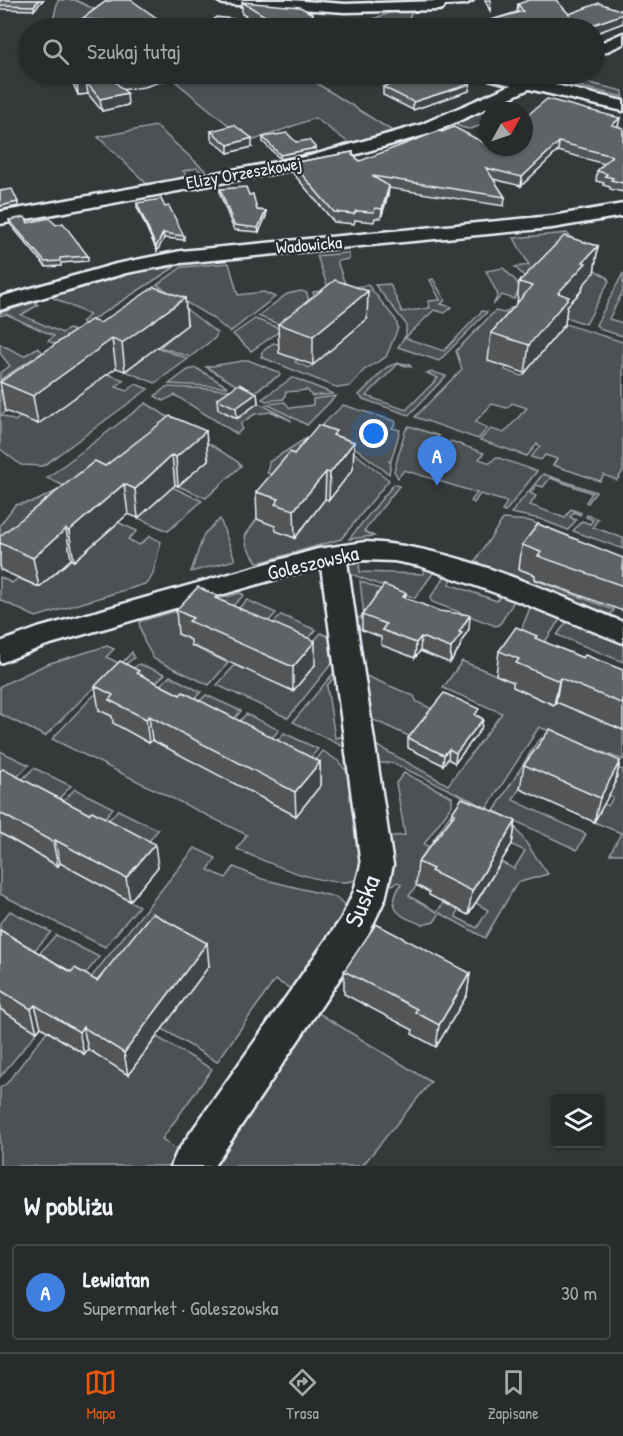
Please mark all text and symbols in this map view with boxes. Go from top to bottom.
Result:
search box [18,18,605,84]
icon: search [39,35,72,68]
text: Szukaj tutaj [87,36,181,66]
north arrow [479,102,533,156]
street label: Elizy Orzeszkowej [184,150,304,195]
street label: Wadowicka [275,229,343,260]
your location [359,419,388,448]
pin: A [418,436,456,486]
street label: Goleszowska [264,538,361,587]
street label: Suska [335,870,388,932]
map controls [551,1094,605,1148]
button: layers [551,1094,605,1148]
text: W pobliżu [24,1188,113,1223]
text: Lewiatan [83,1264,150,1294]
text: A [41,1279,50,1306]
text: 30 m [561,1279,597,1306]
text: Supermarket · Goleszowska [83,1294,278,1321]
tab: Mapa [84,1366,117,1424]
tab: Trasa [286,1366,319,1424]
tab: Zapisane [488,1366,539,1424]

